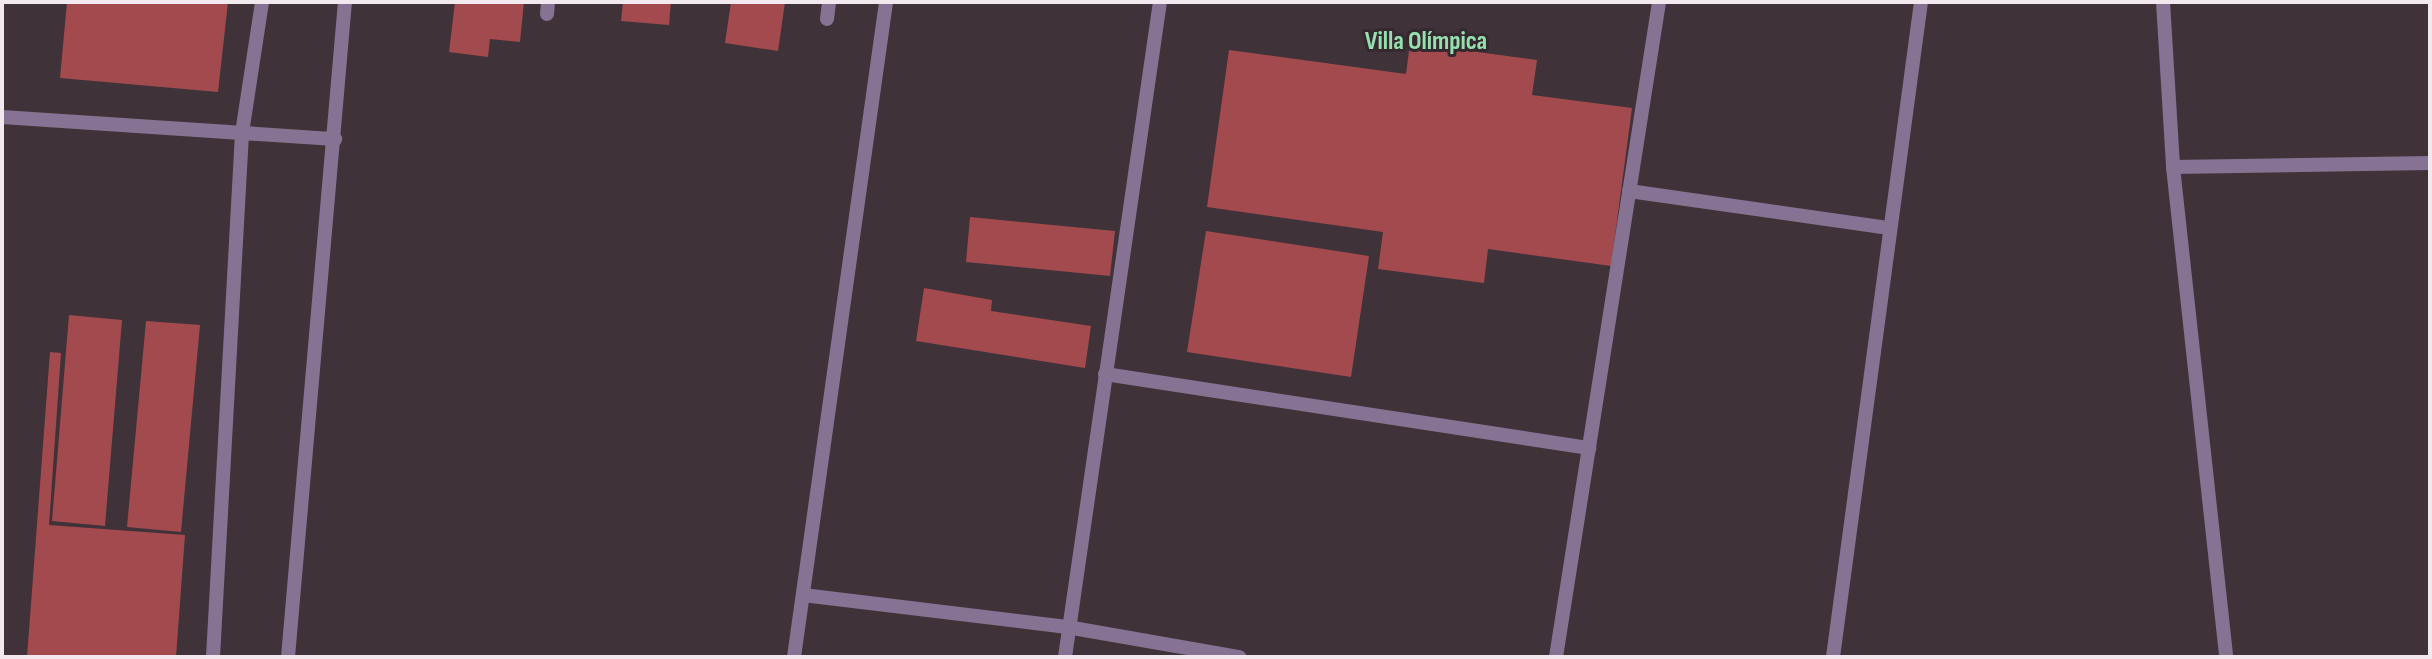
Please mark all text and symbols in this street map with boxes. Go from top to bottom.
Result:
district label: Villa Olímpica [1365,26,1487,58]

